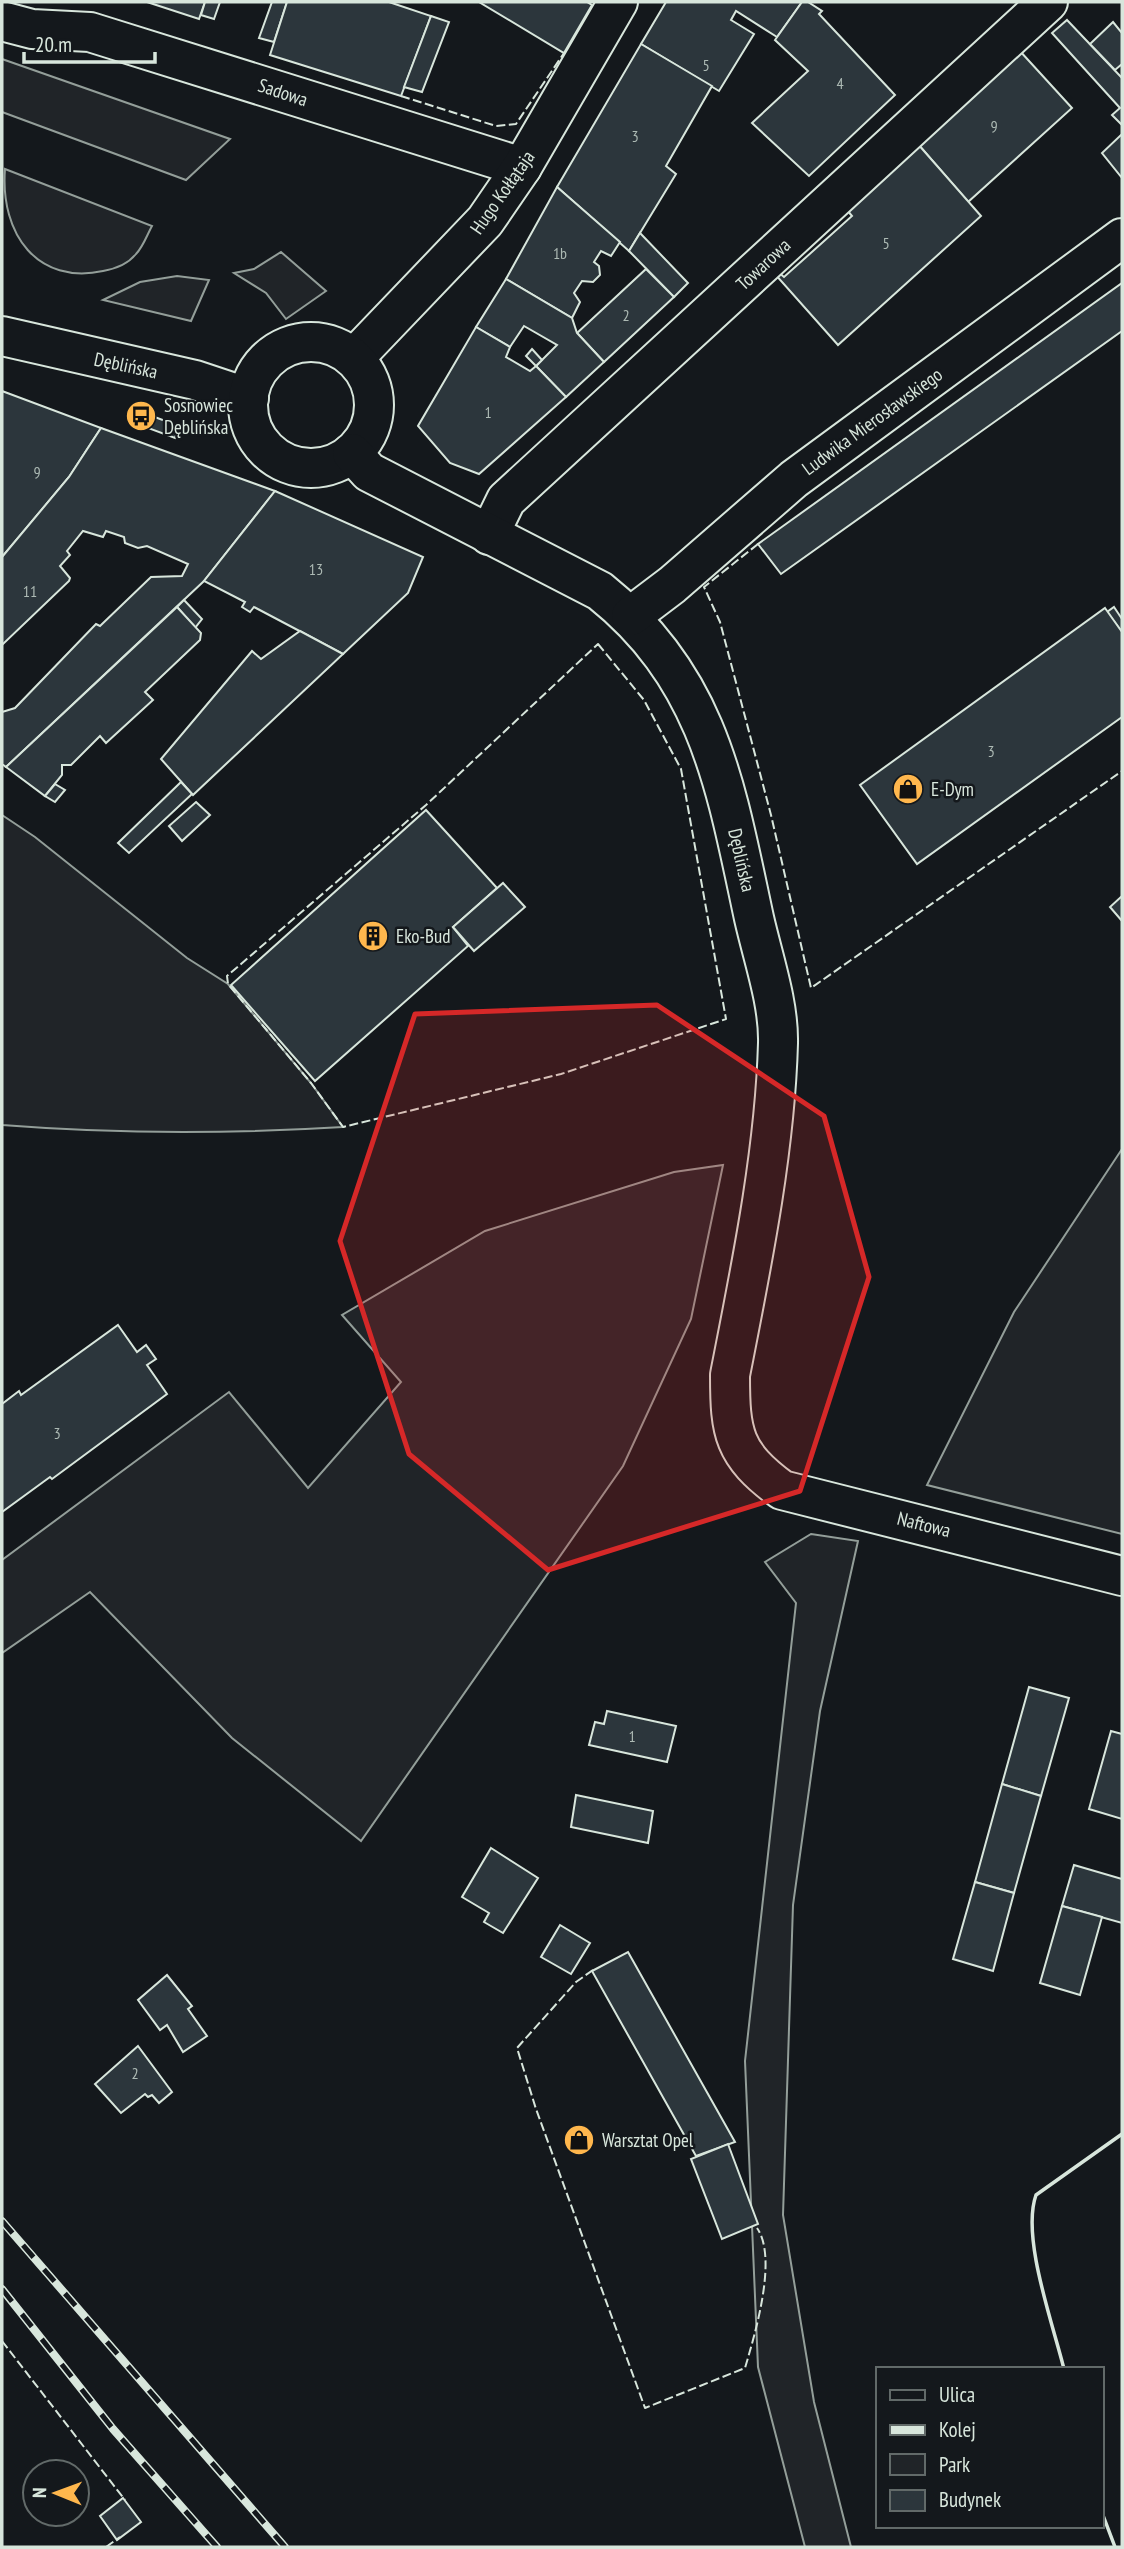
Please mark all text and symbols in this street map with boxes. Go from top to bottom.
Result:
scale bar [24,21,156,65]
text: 20 m [35,31,72,58]
house number: 5 [702,55,710,75]
street label: Sadowa [255,73,311,111]
house number: 4 [836,73,844,93]
house number: 9 [990,116,998,136]
house number: 3 [631,126,639,146]
street label: Hugo Kołłątaja [464,146,540,238]
street label: Towarowa [731,233,795,295]
house number: 5 [882,233,890,253]
house number: 1b [553,243,567,263]
house number: 2 [622,305,630,325]
street label: Dęblińska [92,347,160,383]
street label: Ludwika Mierosławskiego [797,362,947,480]
place label: Sosnowiec Dęblińska [164,393,233,439]
bus stop icon: Sosnowiec Dęblińska [124,399,158,433]
house number: 1 [484,402,492,422]
house number: 9 [33,462,41,482]
house number: 13 [309,559,323,579]
house number: 11 [23,581,37,601]
house number: 3 [987,741,995,761]
shop icon: E-Dym [891,772,925,806]
place label: E-Dym [931,777,974,801]
street label: Dęblińska [723,826,761,894]
building icon: Eko-Bud [356,919,390,953]
place label: Eko-Bud [396,924,451,948]
house number: 3 [53,1423,61,1443]
street label: Naftowa [895,1506,953,1542]
house number: 1 [628,1726,636,1746]
house number: 2 [131,2063,139,2083]
shop icon: Warsztat Opel [562,2123,596,2157]
place label: Warsztat Opel [602,2128,694,2152]
legend [876,2367,1103,2528]
text: Ulica [939,2381,975,2408]
text: Kolej [939,2416,976,2443]
text: Park [939,2451,970,2478]
north arrow [21,2458,91,2528]
text: Budynek [939,2486,1001,2513]
text: N [27,2487,51,2498]

